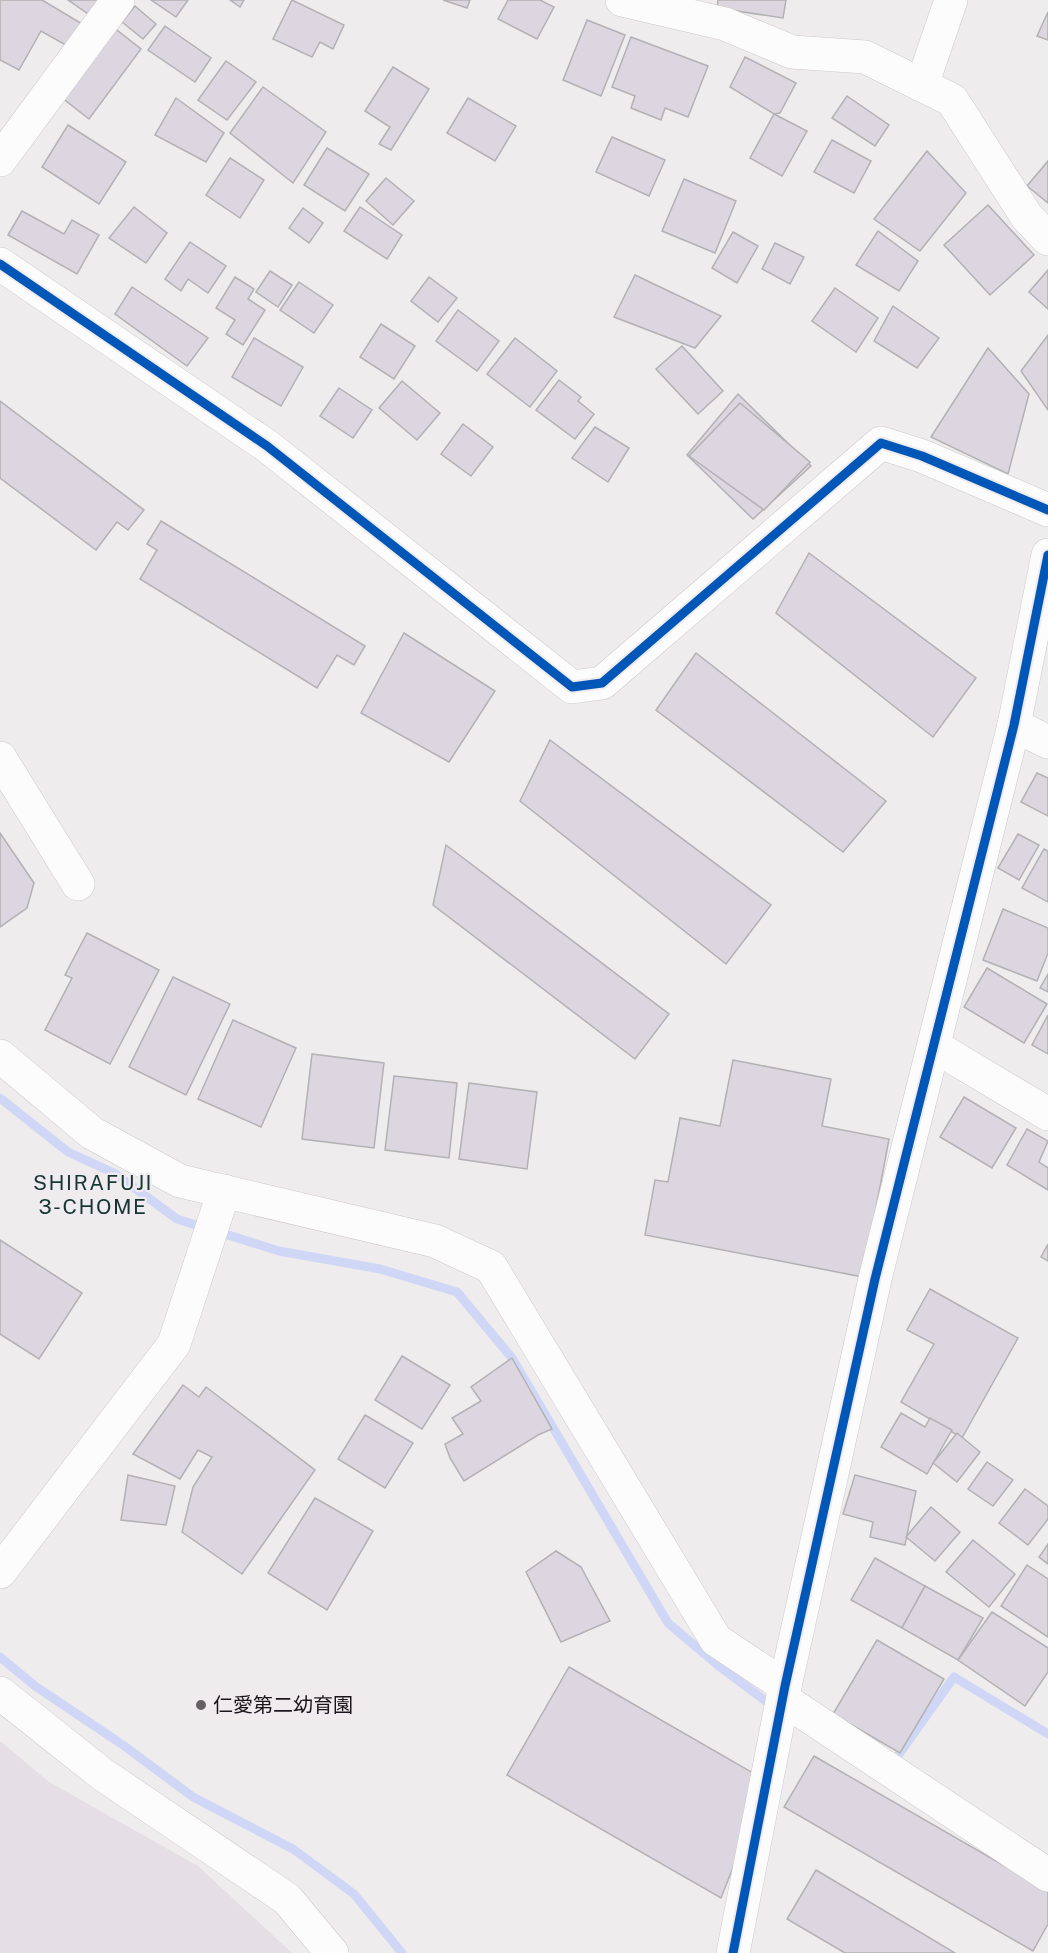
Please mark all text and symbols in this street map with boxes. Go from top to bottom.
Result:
district label: SHIRAFUJI 3-CHOME [33,1170,153,1219]
place label: 仁愛第二幼育園 [213,1693,353,1717]
marker: 仁愛第二幼育園 [194,1698,208,1712]

